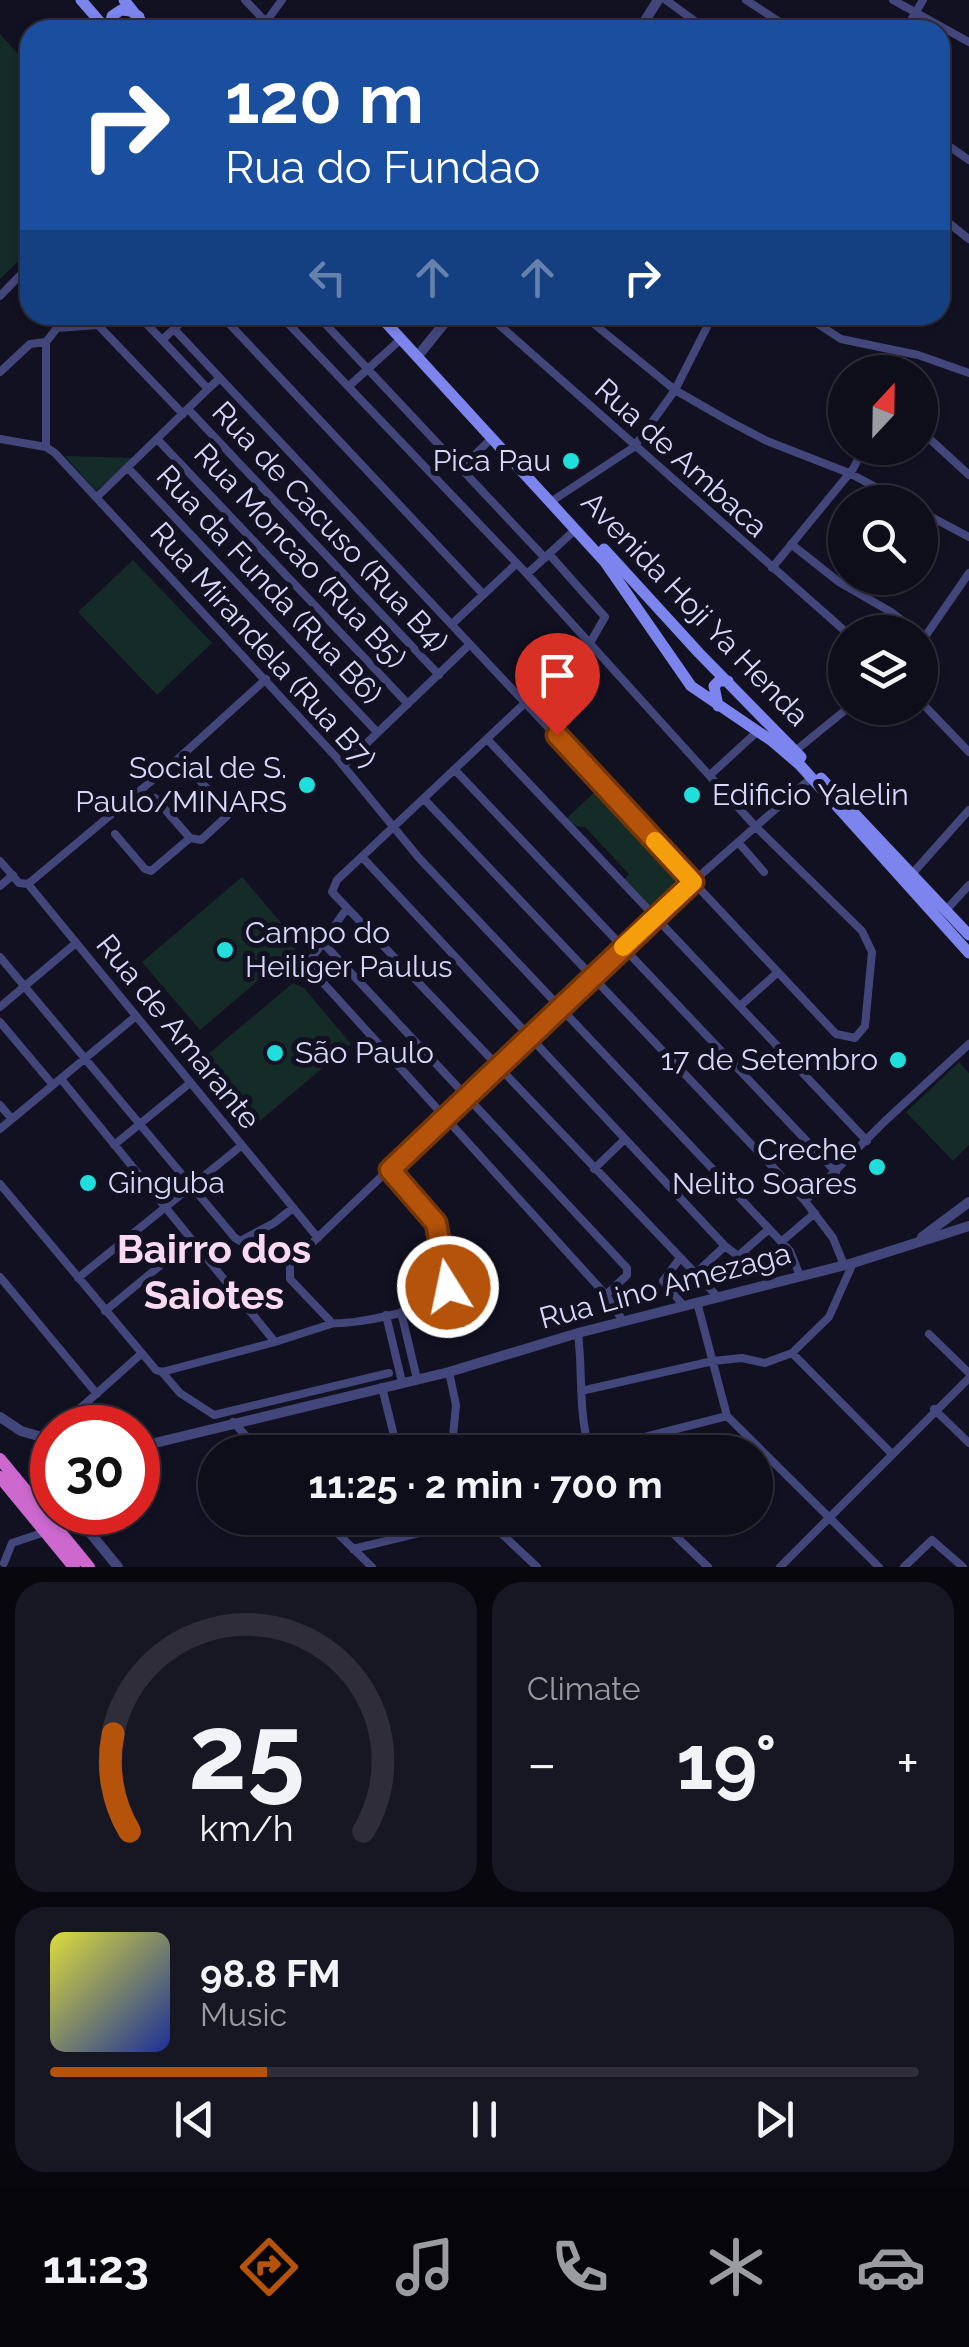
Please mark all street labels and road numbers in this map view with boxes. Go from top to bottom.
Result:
street label: Rua de Ambaca [588,371,775,544]
street label: Rua de Cacuso (Rua B4) [205,394,456,659]
street label: Rua Moncao (Rua B5) [187,436,414,675]
street label: Rua da Funda (Rua B6) [150,458,389,711]
street label: Avenida Hoji Ya Henda [575,484,816,733]
street label: Rua Mirandela (Rua B7) [143,515,383,776]
street label: Rua de Amarante [89,927,267,1136]
street label: Rua Lino Amezaga [535,1235,794,1336]

